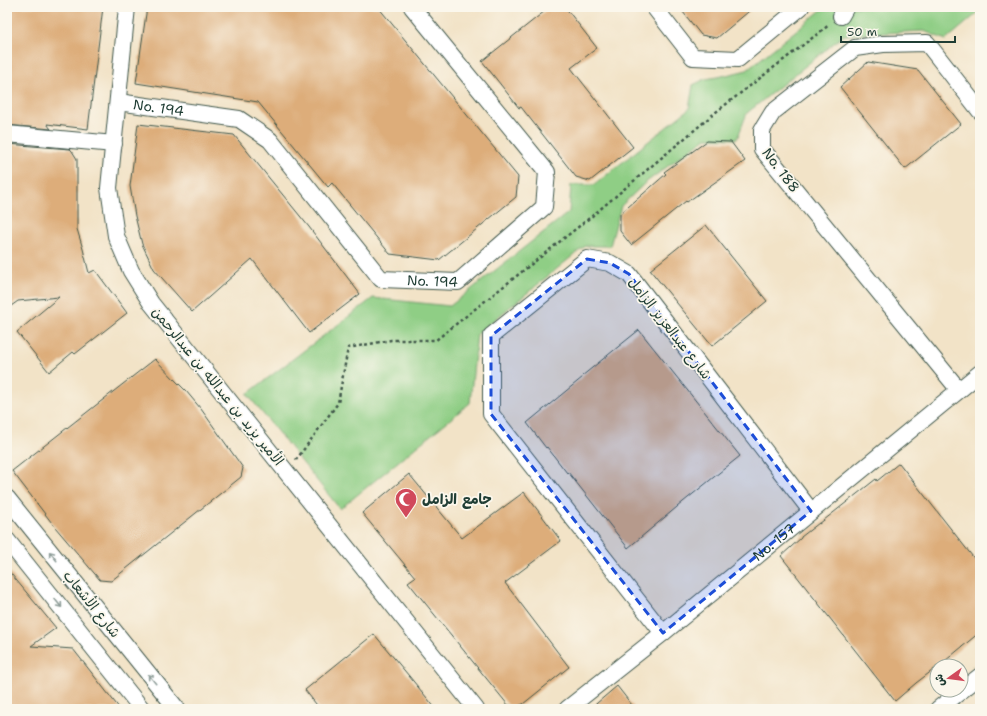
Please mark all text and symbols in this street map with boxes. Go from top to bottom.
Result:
scale bar [841,18,955,44]
text: 50 m [847,24,877,40]
street label: No. 194 [132,95,185,120]
street label: No. 188 [758,144,804,196]
street label: No. 194 [407,271,459,291]
street label: شارع عبدالعزيز الزامل [624,273,715,383]
street label: الأمير يزيد بن عبدالله بن عبدالرحمن [148,303,288,469]
mosque icon: جامع الزامل [393,486,419,519]
place label: جامع الزامل [422,490,492,509]
street label: No. 157 [749,519,799,565]
one-way arrow [49,550,58,561]
street label: شارع الأشعاب [59,567,125,642]
one-way arrow [54,598,62,609]
north arrow [929,658,969,698]
one-way arrow [148,673,157,684]
text: ش [931,673,949,688]

